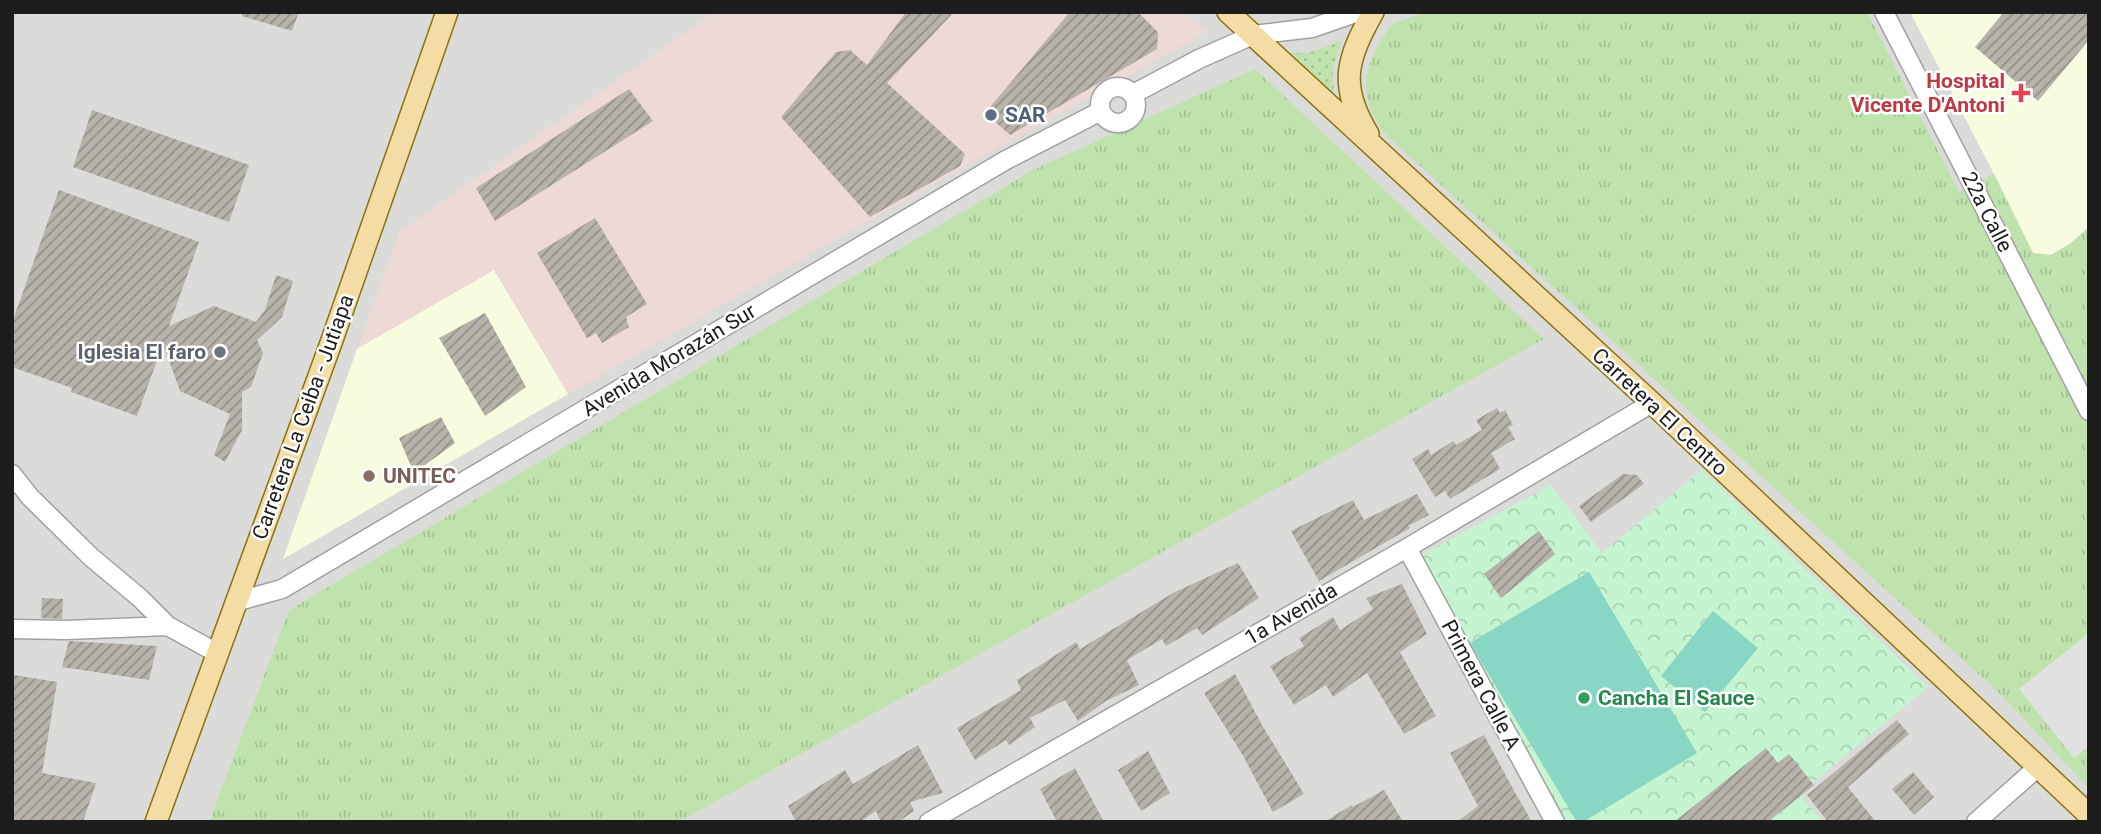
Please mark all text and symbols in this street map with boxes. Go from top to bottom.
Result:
place label: Hospital Vicente D'Antoni [1851,69,2005,117]
marker: Hospital Vicente D'Antoni [2011,83,2031,103]
place label: SAR [1005,103,1046,127]
marker: SAR [983,107,999,123]
street label: 22a Calle [1957,168,2017,256]
street label: Carretera La Ceiba - Jutiapa [247,291,359,543]
street label: Avenida Morazán Sur [578,299,760,421]
place label: Iglesia El faro [78,340,206,364]
street label: Carretera El Centro [1587,343,1733,481]
marker: Iglesia El faro [212,344,228,360]
place label: UNITEC [383,464,456,488]
marker: UNITEC [361,468,377,484]
street label: 1a Avenida [1241,578,1341,650]
street label: Primera Calle A [1437,616,1525,754]
place label: Cancha El Sauce [1598,686,1755,710]
marker: Cancha El Sauce [1576,690,1592,706]

